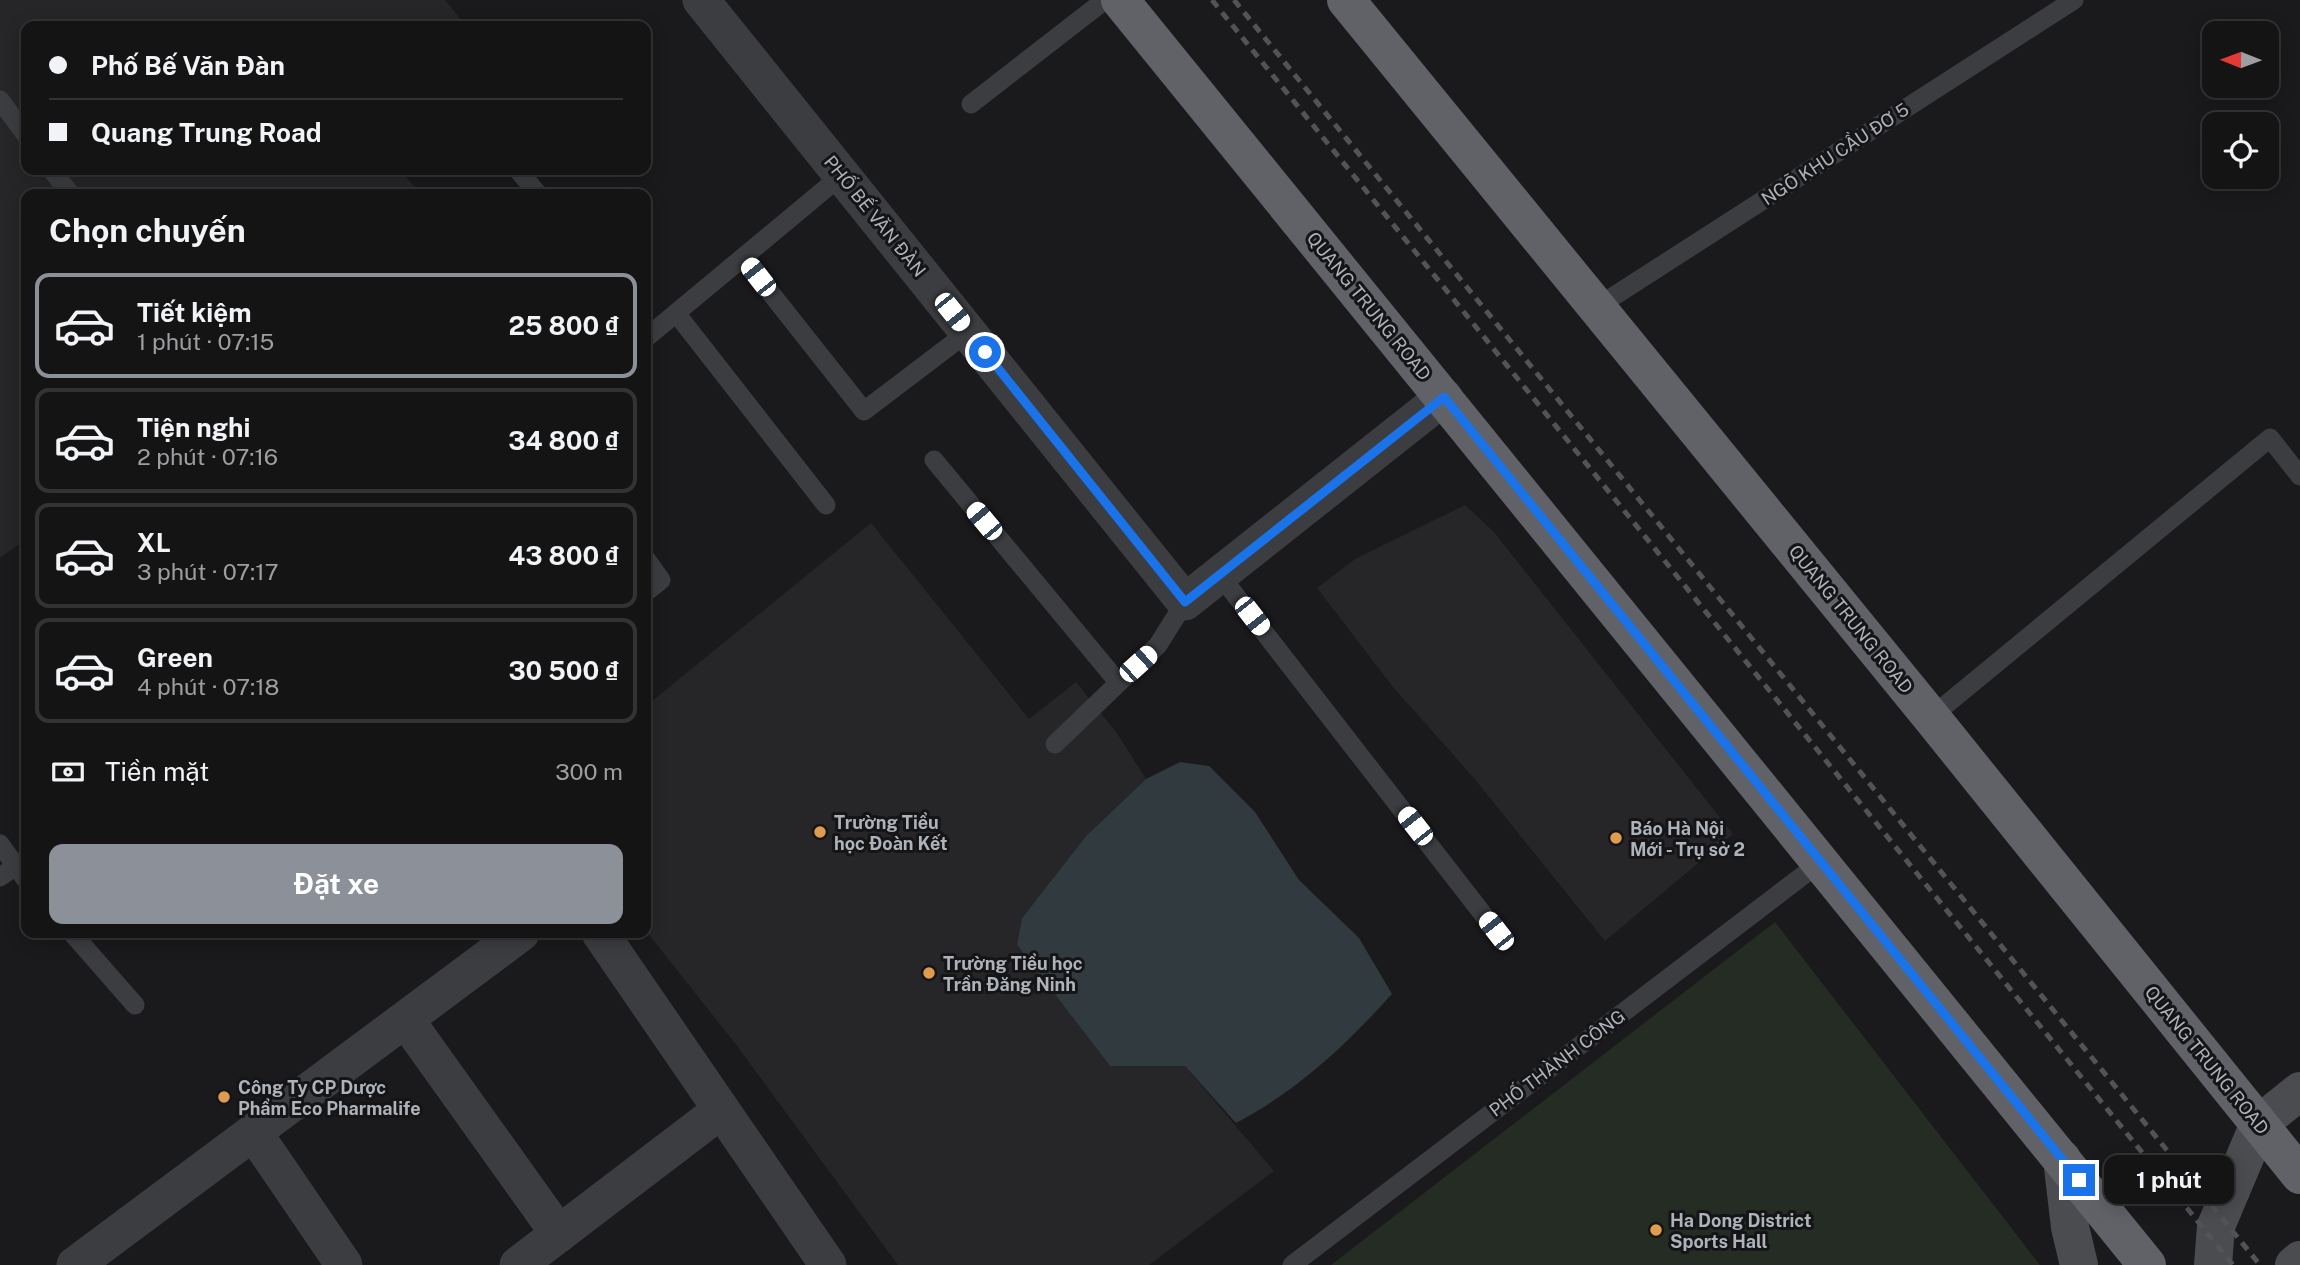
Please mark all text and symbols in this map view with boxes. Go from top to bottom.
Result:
north arrow [2202,21,2278,98]
map controls [2202,21,2279,189]
text: Phố Bế Văn Đàn [91,50,285,81]
street label: NGÕ KHU CẦU ĐƠ 5 [1756,96,1913,209]
button: locate [2202,112,2279,189]
text: Quang Trung Road [91,117,321,148]
street label: PHỐ BẾ VĂN ĐÀN [820,149,933,281]
text: Chọn chuyến [49,212,246,249]
street label: QUANG TRUNG ROAD [1303,227,1435,385]
car [737,254,780,300]
car [931,289,974,335]
icon: car [53,294,116,357]
text: Tiết kiệm [137,297,252,328]
text: 25 800 ₫ [508,310,619,341]
text: 1 phút · 07:15 [137,328,274,355]
route start [969,336,1001,368]
icon: car [53,409,116,472]
text: Tiện nghi [137,412,250,443]
text: 34 800 ₫ [508,425,619,456]
text: 2 phút · 07:16 [137,443,278,470]
car [963,498,1006,544]
icon: car [53,524,116,587]
text: XL [137,527,171,558]
text: 43 800 ₫ [508,540,619,571]
street label: QUANG TRUNG ROAD [1785,540,1917,698]
text: 3 phút · 07:17 [137,558,278,585]
car [1231,593,1274,639]
icon: car [53,639,116,702]
text: Green [137,642,213,673]
car [1116,642,1161,686]
text: 30 500 ₫ [508,655,619,686]
text: 4 phút · 07:18 [137,673,280,700]
icon: cash [49,753,87,791]
text: Tiền mặt [105,756,209,787]
text: 300 m [555,758,623,785]
car [1394,803,1437,849]
place label: Trường Tiểu học Đoàn Kết [834,812,948,854]
place label: Báo Hà Nội Mới - Trụ sở 2 [1630,818,1745,860]
marker: Trường Tiểu học Đoàn Kết [812,824,828,840]
marker: Báo Hà Nội Mới - Trụ sở 2 [1608,830,1624,846]
button: Đặt xe [49,844,623,924]
car [1475,908,1518,954]
place label: Trường Tiểu học Trần Đăng Ninh [943,953,1083,995]
marker: Trường Tiểu học Trần Đăng Ninh [921,965,937,981]
street label: QUANG TRUNG ROAD [2141,981,2273,1139]
street label: PHỐ THÀNH CÔNG [1483,1003,1629,1121]
place label: Công Ty CP Dược Phẩm Eco Pharmalife [238,1077,421,1119]
marker: Công Ty CP Dược Phẩm Eco Pharmalife [216,1089,232,1105]
callout: 1 phút [2104,1156,2233,1204]
route end [2063,1164,2095,1196]
text: 1 phút [2136,1166,2202,1193]
place label: Ha Dong District Sports Hall [1670,1210,1811,1252]
marker: Ha Dong District Sports Hall [1648,1222,1664,1238]

